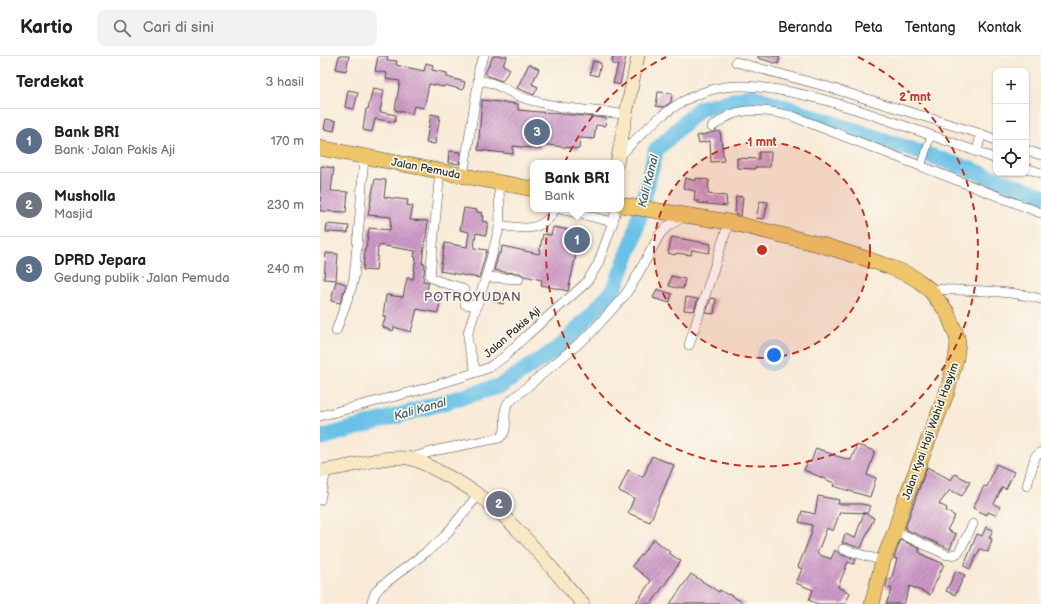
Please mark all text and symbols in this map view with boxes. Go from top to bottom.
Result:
search box [97,10,377,46]
text: Kartio [20,16,73,39]
icon: search [111,17,133,39]
text: Cari di sini [143,18,214,37]
text: Beranda [778,19,832,36]
text: Peta [854,19,883,36]
text: Tentang [905,19,956,36]
text: Kontak [978,19,1021,36]
map controls [993,68,1029,176]
button: + [993,68,1029,104]
text: Terdekat [16,72,84,92]
text: 3 hasil [266,74,304,90]
text: 2 mnt [899,90,931,105]
button: − [993,104,1029,140]
pin: 3 [524,117,550,147]
text: Bank BRI [54,123,119,142]
text: 1 [26,133,32,149]
text: 170 m [271,133,304,149]
text: 1 mnt [747,135,777,150]
button: locate [993,140,1029,176]
text: Bank · Jalan Pakis Aji [54,142,175,158]
water label: Kali Kanal [635,152,663,209]
street label: Jalan Pemuda [390,155,462,182]
popup [530,160,624,212]
text: Bank BRI [544,169,610,188]
text: Musholla [54,187,116,206]
text: Bank [544,188,574,204]
text: 2 [25,197,33,213]
text: 230 m [267,197,304,213]
text: Masjid [54,206,93,222]
pin: 1 [564,225,590,255]
centre of rings [755,243,769,257]
text: DPRD Jepara [54,251,146,270]
text: 3 [25,261,33,277]
text: 240 m [267,261,304,277]
text: Gedung publik · Jalan Pemuda [54,270,230,286]
district label: POTROYUDAN [424,289,522,305]
street label: Jalan Pakis Aji [481,304,543,360]
your location [764,345,784,365]
street label: Jalan Kyai Haji Wahid Hasyim [900,361,961,501]
water label: Kali Kanal [392,395,449,424]
pin: 2 [486,489,512,519]

